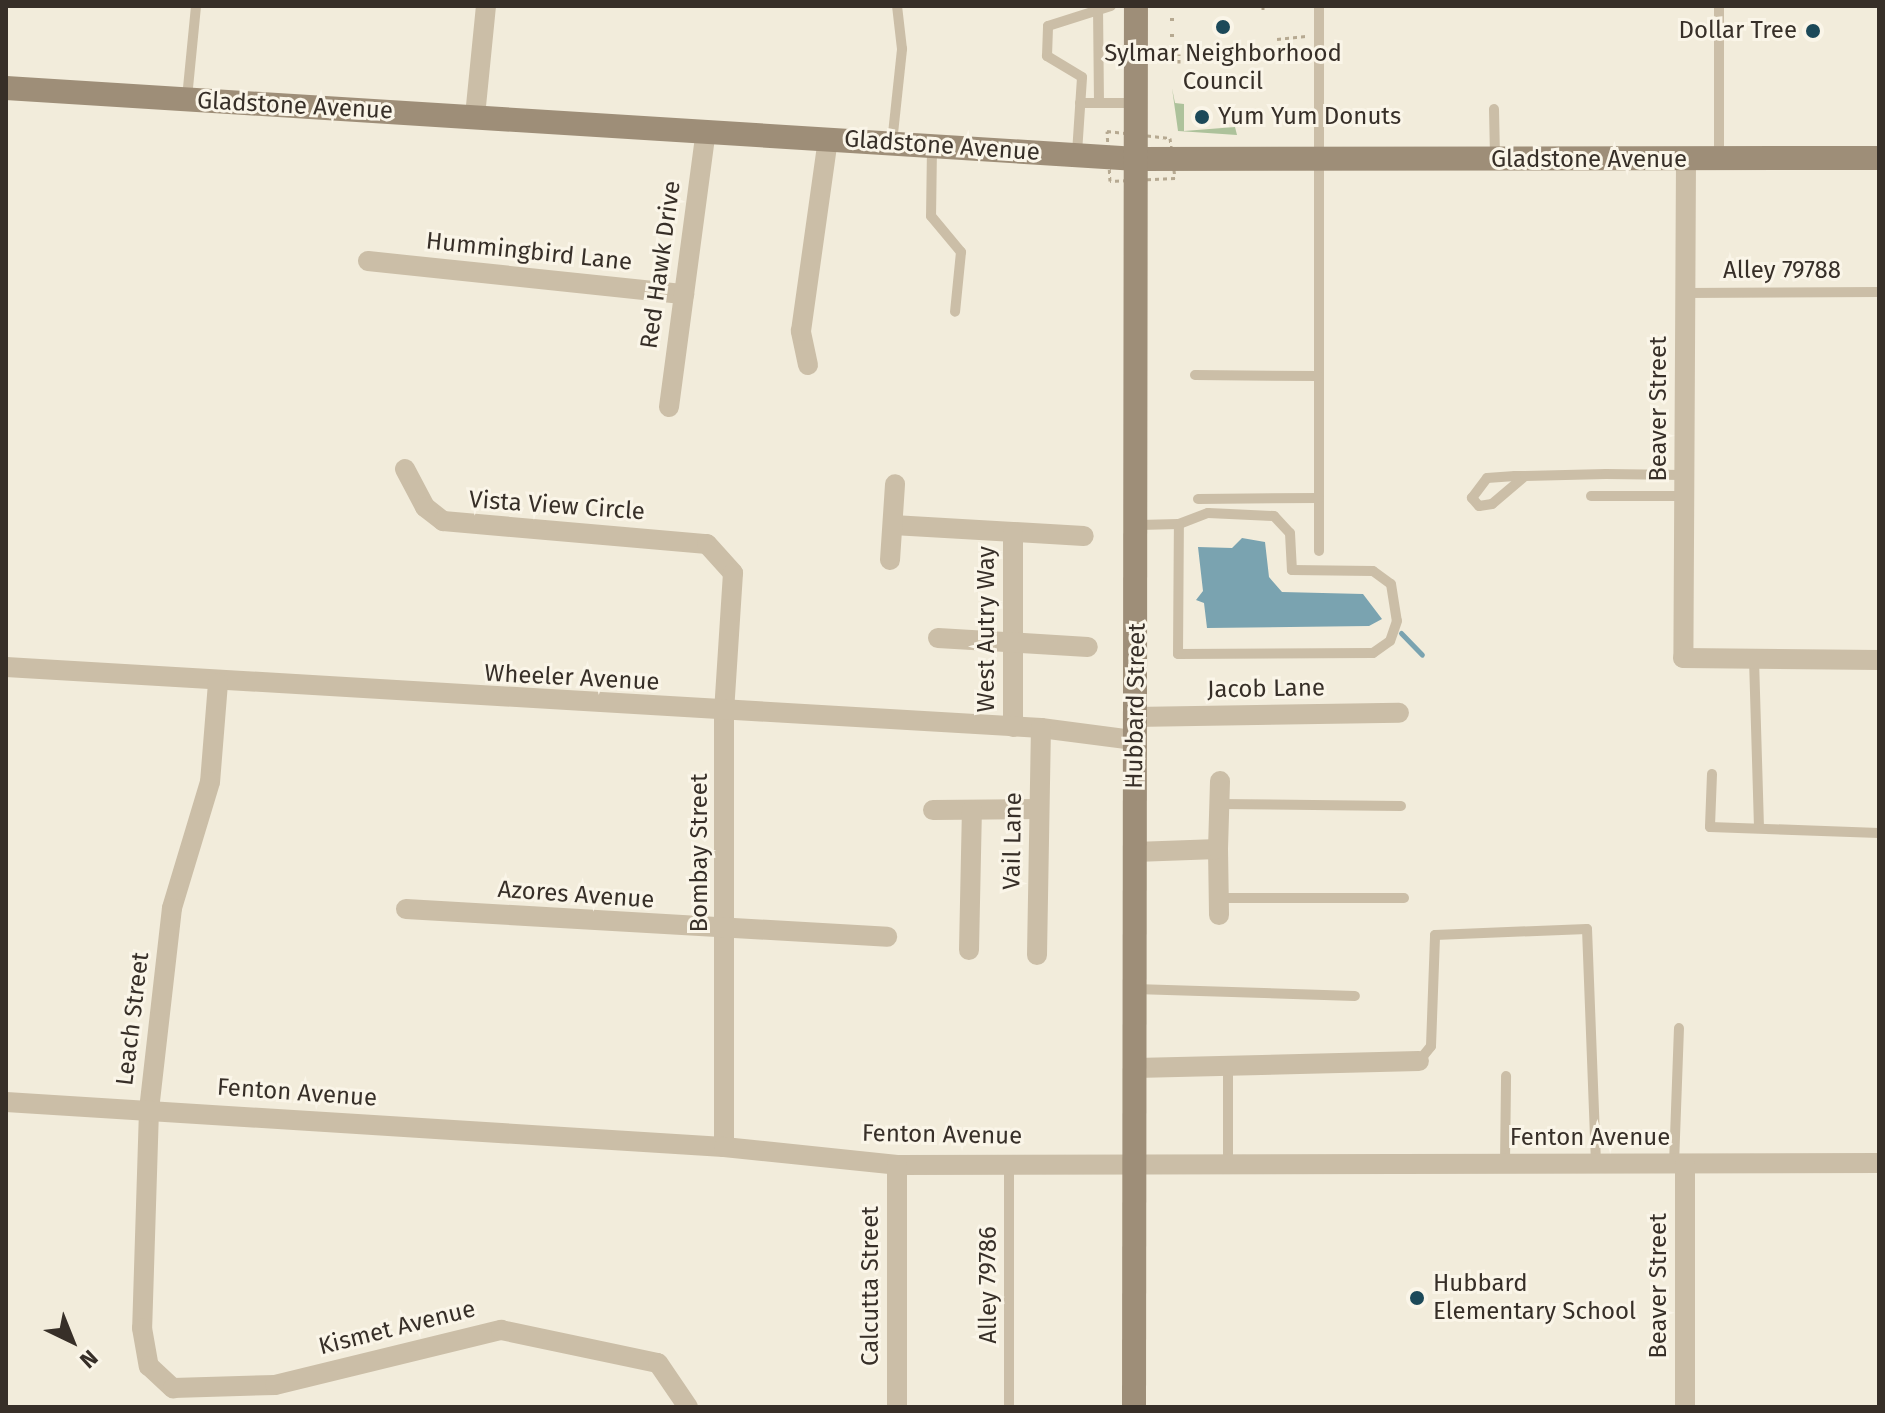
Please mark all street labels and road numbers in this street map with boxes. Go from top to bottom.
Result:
street label: Gladstone Avenue [196,86,394,126]
street label: Gladstone Avenue [843,125,1041,167]
street label: Gladstone Avenue [1491,146,1687,174]
street label: Red Hawk Drive [635,179,687,351]
street label: Hummingbird Lane [425,227,633,277]
street label: Alley 79788 [1723,257,1841,285]
street label: Beaver Street [1645,336,1673,482]
street label: Vista View Circle [468,485,646,527]
street label: West Autry Way [973,546,1001,712]
street label: Hubbard Street [1120,623,1152,789]
street label: Wheeler Avenue [484,659,660,697]
street label: Jacob Lane [1207,674,1325,704]
street label: Bombay Street [686,773,714,933]
street label: Vail Lane [998,792,1028,890]
street label: Azores Avenue [497,875,655,915]
street label: Leach Street [111,951,155,1087]
street label: Fenton Avenue [216,1073,378,1113]
street label: Fenton Avenue [862,1119,1022,1151]
street label: Fenton Avenue [1510,1124,1670,1152]
street label: Calcutta Street [857,1206,885,1366]
street label: Beaver Street [1645,1213,1673,1359]
street label: Alley 79786 [975,1226,1003,1344]
street label: Kismet Avenue [316,1295,478,1361]

